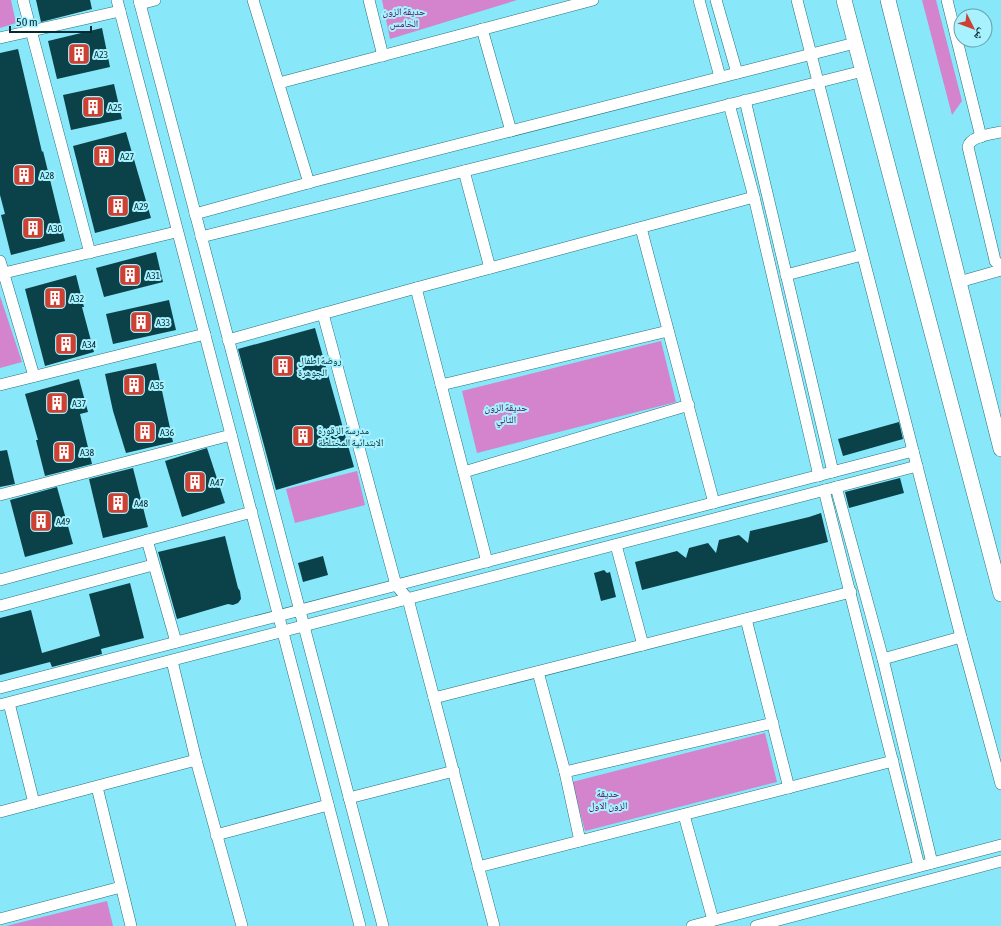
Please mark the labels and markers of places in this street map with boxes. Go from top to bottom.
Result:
building icon: A23 [66,41,92,67]
place label: A23 [94,49,109,60]
building icon: A25 [80,94,106,120]
place label: A25 [108,102,123,113]
building icon: A27 [91,143,117,169]
place label: A27 [120,151,135,162]
building icon: A28 [11,162,37,188]
place label: A28 [40,170,55,181]
building icon: A29 [105,193,131,219]
place label: A29 [134,201,149,212]
building icon: A30 [20,215,46,241]
place label: A30 [48,223,63,234]
building icon: A31 [117,262,143,288]
place label: A31 [146,270,161,281]
building icon: A32 [42,285,68,311]
place label: A32 [70,293,85,304]
building icon: A33 [128,309,154,335]
place label: A33 [156,317,171,328]
building icon: A34 [53,331,79,357]
place label: A34 [82,339,97,350]
building icon: روضة اطفال الجوهرة [270,353,296,379]
place label: روضة اطفال الجوهرة [298,355,342,378]
building icon: A35 [121,372,147,398]
place label: A35 [150,380,165,391]
building icon: A37 [44,390,70,416]
place label: A37 [72,398,87,409]
building icon: A36 [132,419,158,445]
building icon: مدرسة الزقورة الابتدائية المختلطة [290,423,316,449]
place label: مدرسة الزقورة الابتدائية المختلطة [318,425,383,448]
place label: A36 [160,427,175,438]
building icon: A38 [51,439,77,465]
place label: A38 [80,447,95,458]
building icon: A47 [182,469,208,495]
place label: A47 [210,477,225,488]
building icon: A48 [105,490,131,516]
place label: A48 [134,498,149,509]
building icon: A49 [28,508,54,534]
place label: A49 [56,516,71,527]

